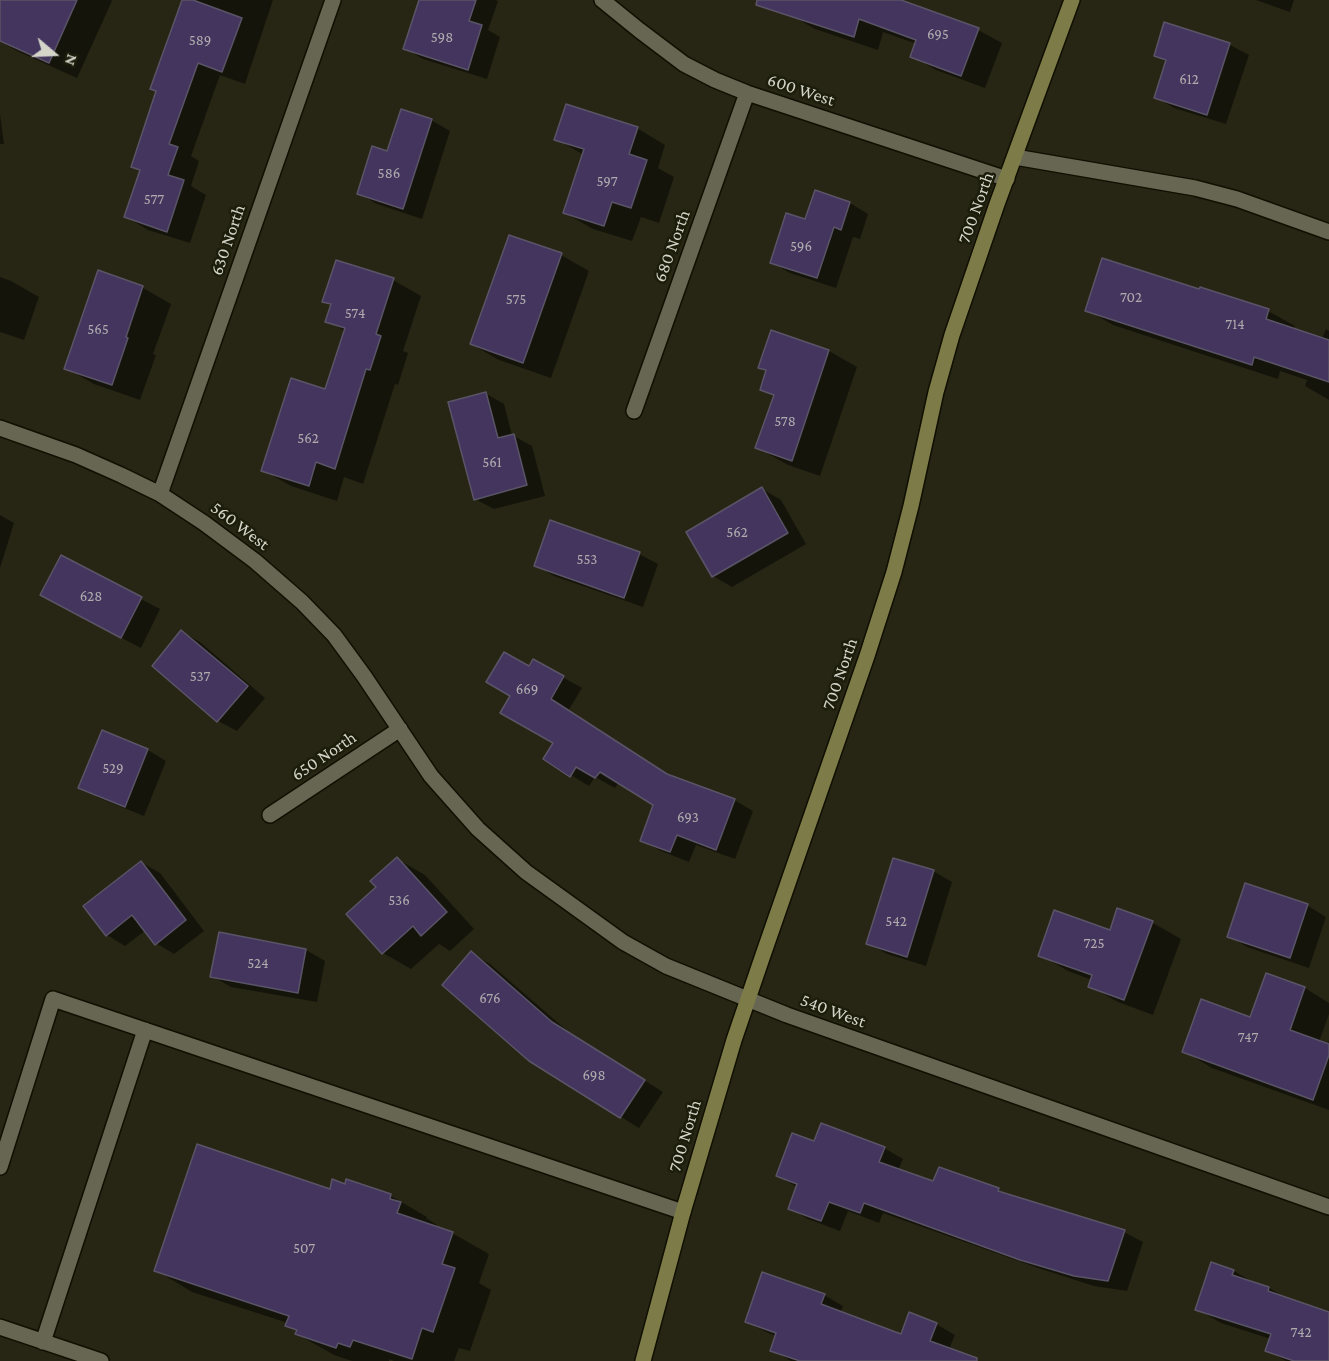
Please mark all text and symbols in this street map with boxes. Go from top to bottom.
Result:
north arrow [24,24,84,84]
house number: 695 [927,25,949,43]
house number: 598 [431,28,453,46]
house number: 589 [189,31,211,49]
text: N [62,52,81,68]
street label: 600 West [765,69,837,111]
house number: 612 [1179,70,1199,88]
house number: 586 [378,164,400,182]
street label: 700 North [953,169,999,247]
house number: 597 [596,172,618,190]
house number: 577 [144,190,164,208]
street label: 630 North [206,202,250,278]
street label: 680 North [649,207,695,285]
house number: 596 [790,237,812,255]
house number: 702 [1120,288,1142,306]
house number: 575 [506,290,526,308]
house number: 574 [345,304,365,322]
house number: 714 [1225,315,1245,333]
house number: 565 [87,320,109,338]
house number: 578 [774,412,796,430]
house number: 562 [297,429,319,447]
house number: 561 [482,453,502,471]
street label: 560 West [206,497,274,555]
house number: 562 [726,523,748,541]
house number: 553 [577,550,597,568]
house number: 628 [80,587,102,605]
street label: 700 North [818,635,862,713]
house number: 537 [190,667,210,685]
house number: 669 [516,680,538,698]
street label: 650 North [287,726,361,786]
house number: 529 [102,759,124,777]
house number: 693 [677,808,699,826]
house number: 536 [388,891,410,909]
house number: 542 [885,912,907,930]
house number: 725 [1083,934,1105,952]
house number: 524 [247,954,269,972]
house number: 676 [479,989,501,1007]
street label: 540 West [797,989,869,1033]
house number: 747 [1238,1028,1258,1046]
house number: 698 [583,1066,605,1084]
street label: 700 North [664,1097,706,1175]
house number: 507 [293,1239,315,1257]
house number: 742 [1290,1323,1312,1341]

